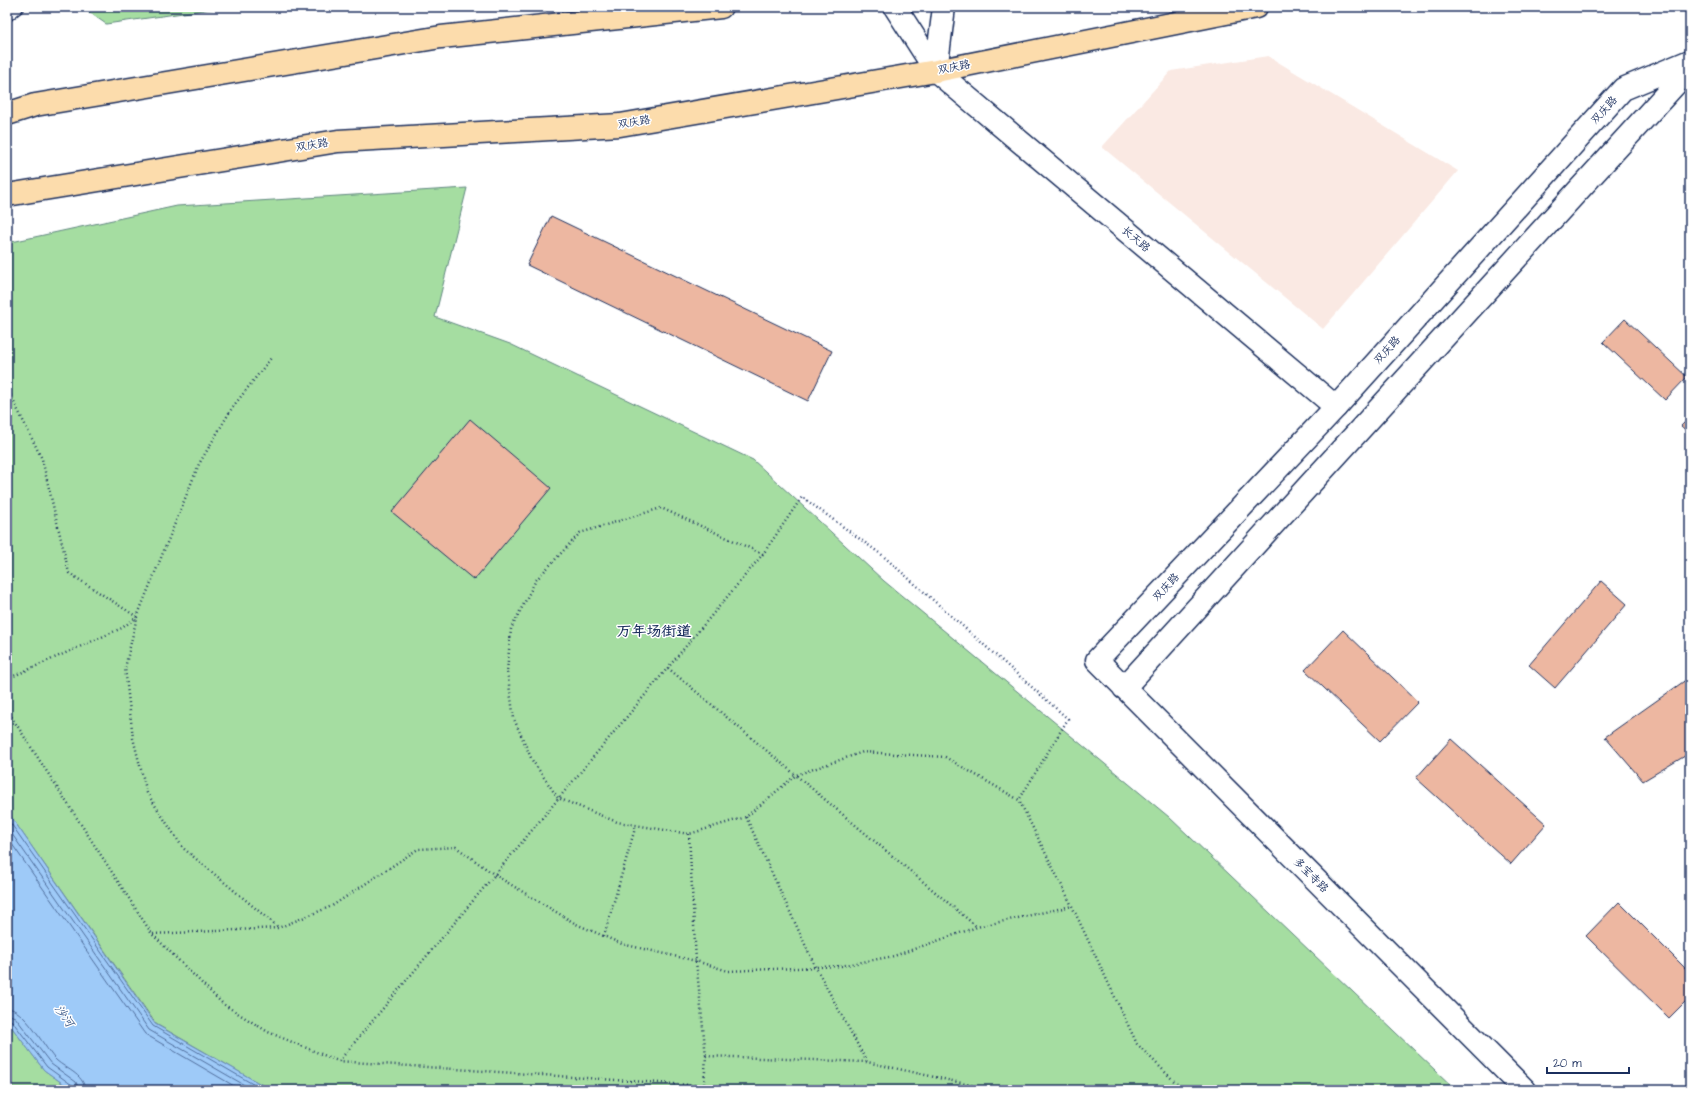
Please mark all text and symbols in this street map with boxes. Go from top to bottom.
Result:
street label: 双庆路 [936,56,972,78]
street label: 双庆路 [1587,93,1621,127]
street label: 双庆路 [617,112,651,132]
street label: 双庆路 [295,135,329,155]
street label: 长天路 [1119,223,1153,255]
street label: 双庆路 [1370,333,1404,367]
street label: 双庆路 [1149,570,1183,604]
district label: 万年场街道 [616,621,692,642]
street label: 多宝寺路 [1290,854,1332,896]
water label: 沙河 [50,1001,79,1032]
scale bar [1547,1049,1629,1075]
text: 20 m [1553,1055,1582,1072]

